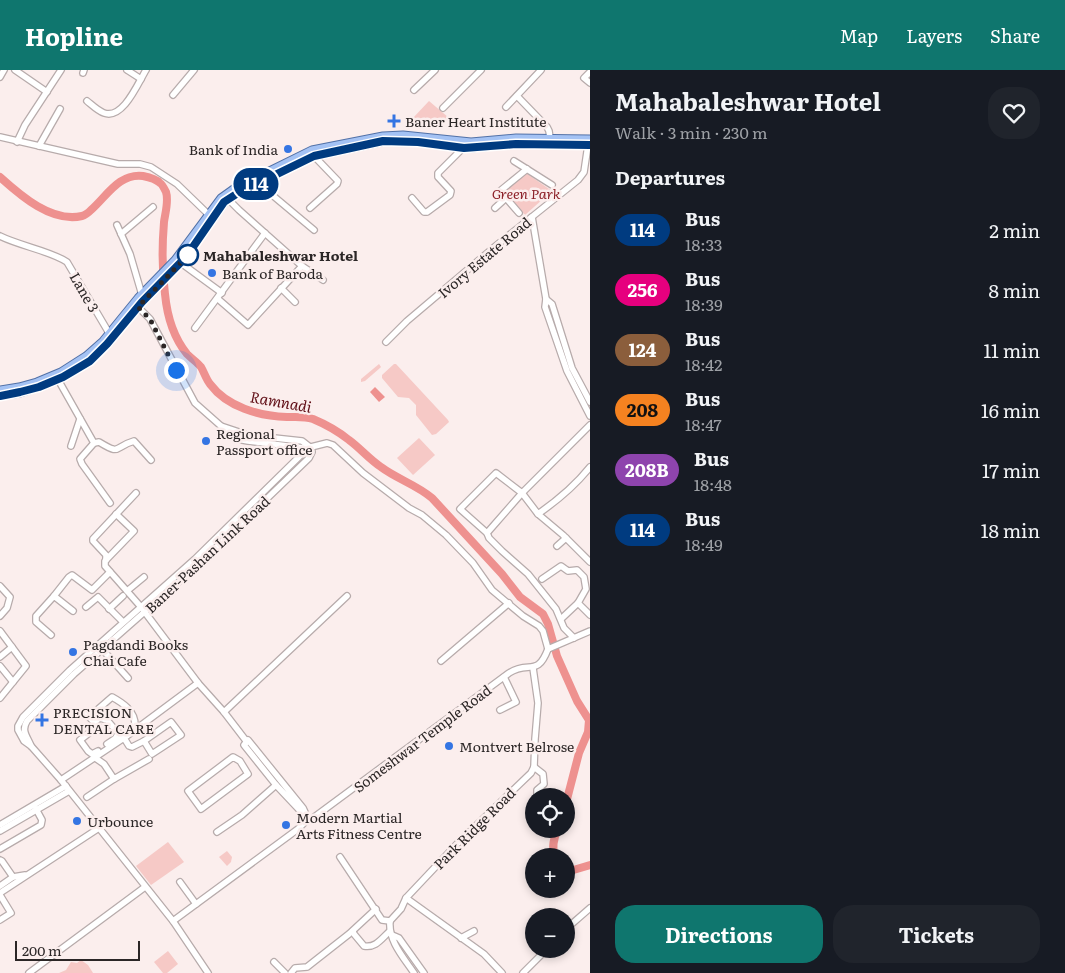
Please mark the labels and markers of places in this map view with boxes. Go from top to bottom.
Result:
place label: Baner Heart Institute [405,111,547,131]
marker: Baner Heart Institute [387,114,401,128]
place label: Bank of India [189,139,278,159]
marker: Bank of India [282,143,294,155]
marker: Mahabaleshwar Hotel [177,244,199,266]
place label: Mahabaleshwar Hotel [203,245,358,265]
place label: Bank of Baroda [222,263,324,283]
marker: Bank of Baroda [206,267,218,279]
place label: Regional Passport office [216,423,313,459]
marker: Regional Passport office [200,435,212,447]
place label: Pagdandi Books Chai Cafe [83,634,188,670]
marker: Pagdandi Books Chai Cafe [67,646,79,658]
place label: PRECISION DENTAL CARE [53,702,154,738]
marker: PRECISION DENTAL CARE [35,713,49,727]
place label: Montvert Belrose [459,736,574,756]
marker: Montvert Belrose [443,740,455,752]
place label: Modern Martial Arts Fitness Centre [296,807,422,843]
place label: Urbounce [87,811,153,831]
marker: Urbounce [71,815,83,827]
marker: Modern Martial Arts Fitness Centre [280,819,292,831]

